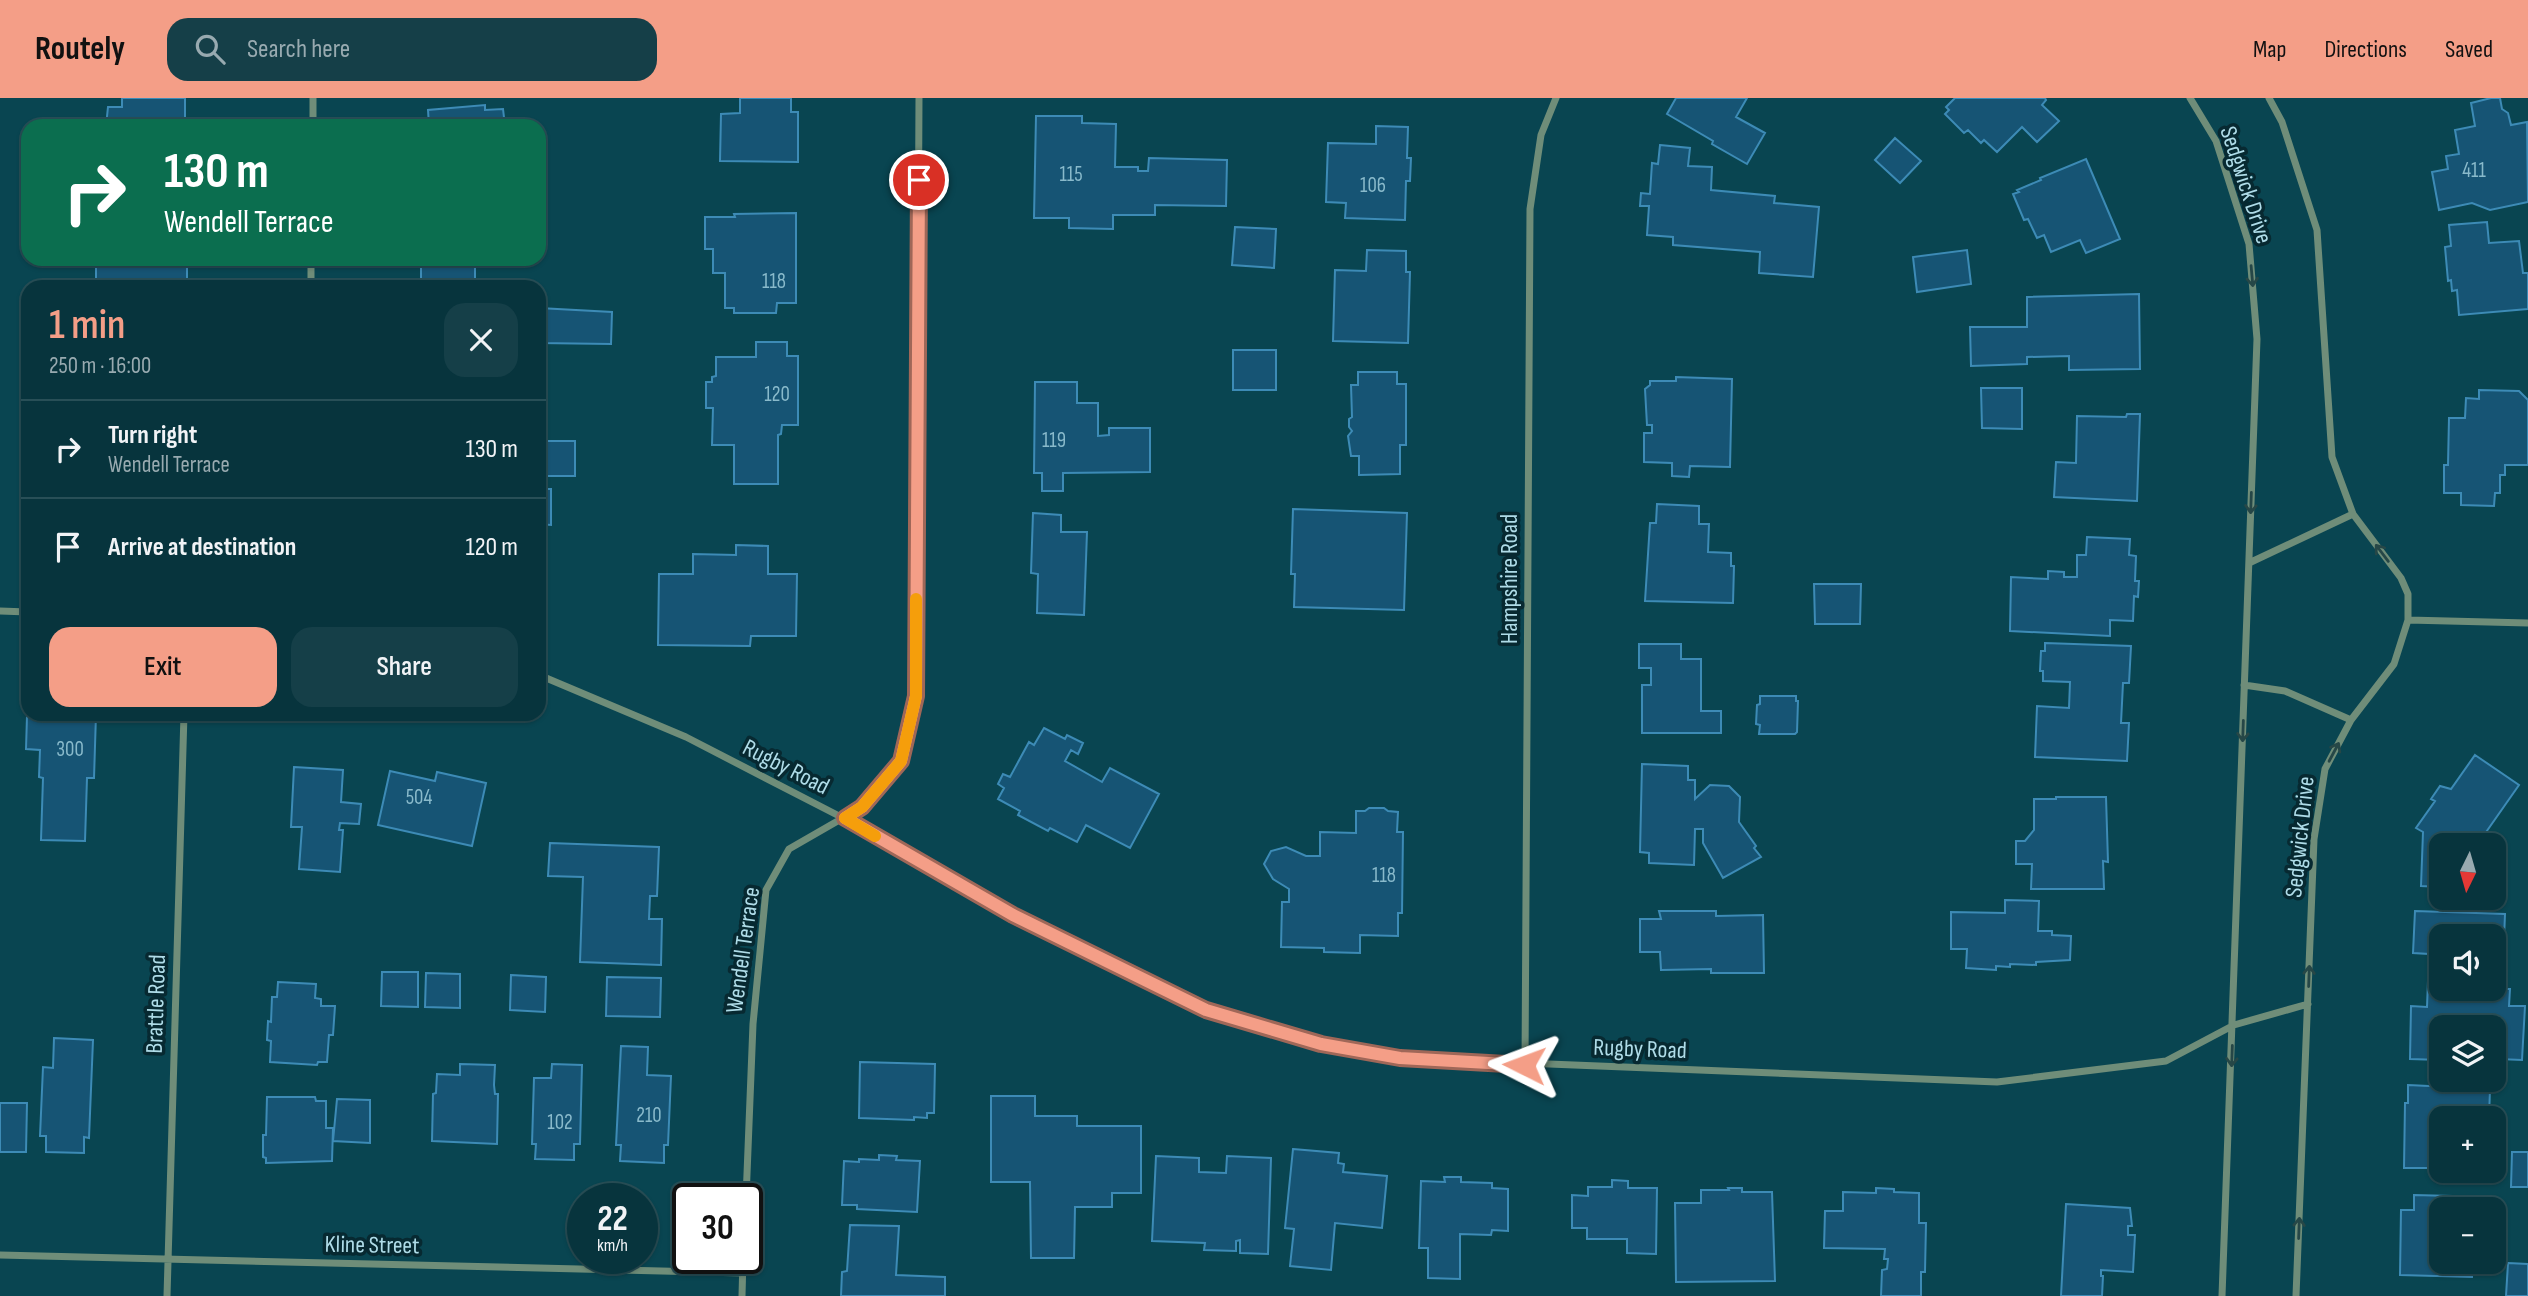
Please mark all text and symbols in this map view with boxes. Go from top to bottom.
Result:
search box [167,18,657,81]
text: Routely [35,29,125,69]
icon: search [191,30,229,68]
text: Search here [247,34,350,65]
text: Map [2253,35,2286,64]
text: Directions [2324,35,2407,64]
text: Saved [2445,35,2493,64]
street label: Sedgwick Drive [2213,123,2279,247]
text: 130 m [164,143,269,202]
icon: right [49,147,140,238]
pin [889,150,949,210]
house number: 411 [2462,158,2486,183]
icon: arrive [900,161,938,199]
house number: 115 [1059,162,1083,187]
house number: 106 [1360,173,1386,198]
text: Wendell Terrace [164,203,334,242]
one-way arrow [2246,265,2259,287]
house number: 118 [762,269,786,294]
text: 1 min [49,300,125,351]
button: close [444,303,518,377]
text: 250 m · 16:00 [49,352,151,380]
house number: 120 [764,382,790,407]
text: Turn right [108,420,197,451]
house number: 119 [1042,428,1066,453]
icon: right [49,430,87,468]
text: 130 m [466,434,518,465]
text: Wendell Terrace [108,451,230,479]
one-way arrow [2244,492,2257,515]
street label: Hampshire Road [1495,514,1524,644]
icon: arrive [49,528,87,566]
text: Arrive at destination [108,532,296,563]
text: 120 m [465,532,518,563]
one-way arrow [2375,543,2390,562]
button: Exit [49,627,277,707]
button: Share [291,627,518,707]
one-way arrow [2236,719,2250,742]
street label: Rugby Road [738,733,834,801]
house number: 300 [56,737,84,762]
one-way arrow [2328,742,2342,763]
street label: Sedgwick Drive [2279,775,2321,899]
house number: 504 [406,785,432,810]
north arrow [2429,833,2506,910]
map controls [2429,833,2506,1274]
house number: 118 [1372,863,1396,888]
street label: Wendell Terrace [720,885,766,1015]
button: sound [2429,924,2506,1001]
street label: Brattle Road [140,954,172,1054]
one-way arrow [2302,965,2316,988]
button: layers [2429,1015,2506,1092]
position arrow [1487,1028,1561,1102]
street label: Rugby Road [1593,1033,1687,1065]
one-way arrow [2226,1044,2239,1067]
house number: 210 [636,1103,662,1128]
button: + [2429,1106,2506,1183]
house number: 102 [547,1110,573,1135]
speed limit sign: 30 [672,1183,763,1274]
button: − [2429,1197,2506,1274]
text: 22 [597,1198,628,1241]
one-way arrow [2293,1217,2306,1240]
street label: Kline Street [324,1230,420,1260]
text: km/h [597,1235,628,1256]

